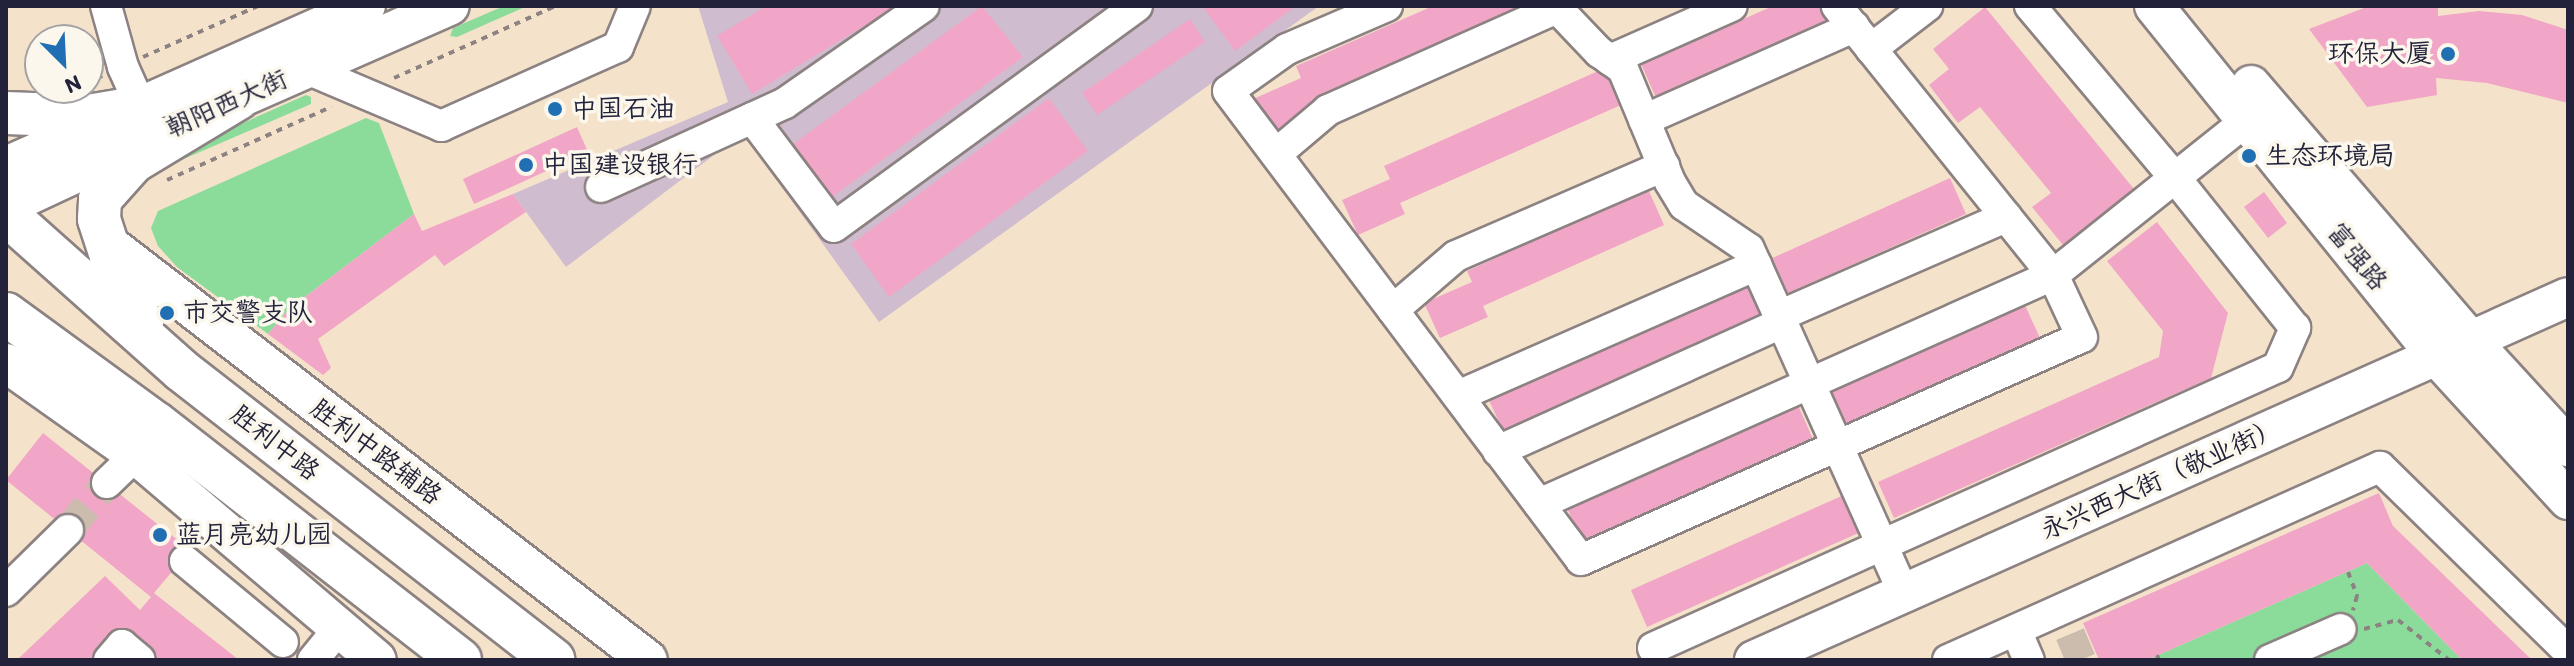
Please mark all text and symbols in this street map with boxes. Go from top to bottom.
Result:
north arrow [24,24,104,104]
place label: 环保大厦 [2328,38,2432,70]
marker: 环保大厦 [2439,45,2457,63]
street label: 朝阳西大街 [161,63,293,145]
text: N [61,69,85,100]
place label: 中国石油 [571,93,675,125]
marker: 中国石油 [546,100,564,118]
place label: 生态环境局 [2265,140,2395,172]
marker: 生态环境局 [2240,147,2258,165]
place label: 中国建设银行 [542,149,698,181]
marker: 中国建设银行 [517,156,535,174]
street label: 富强路 [2320,217,2394,297]
place label: 市交警支队 [183,297,313,329]
marker: 市交警支队 [158,304,176,322]
street label: 胜利中路辅路 [304,393,448,511]
street label: 胜利中路 [224,399,326,487]
street label: 永兴西大街（敬业街） [2036,412,2286,546]
place label: 蓝月亮幼儿园 [176,519,332,551]
marker: 蓝月亮幼儿园 [151,526,169,544]

